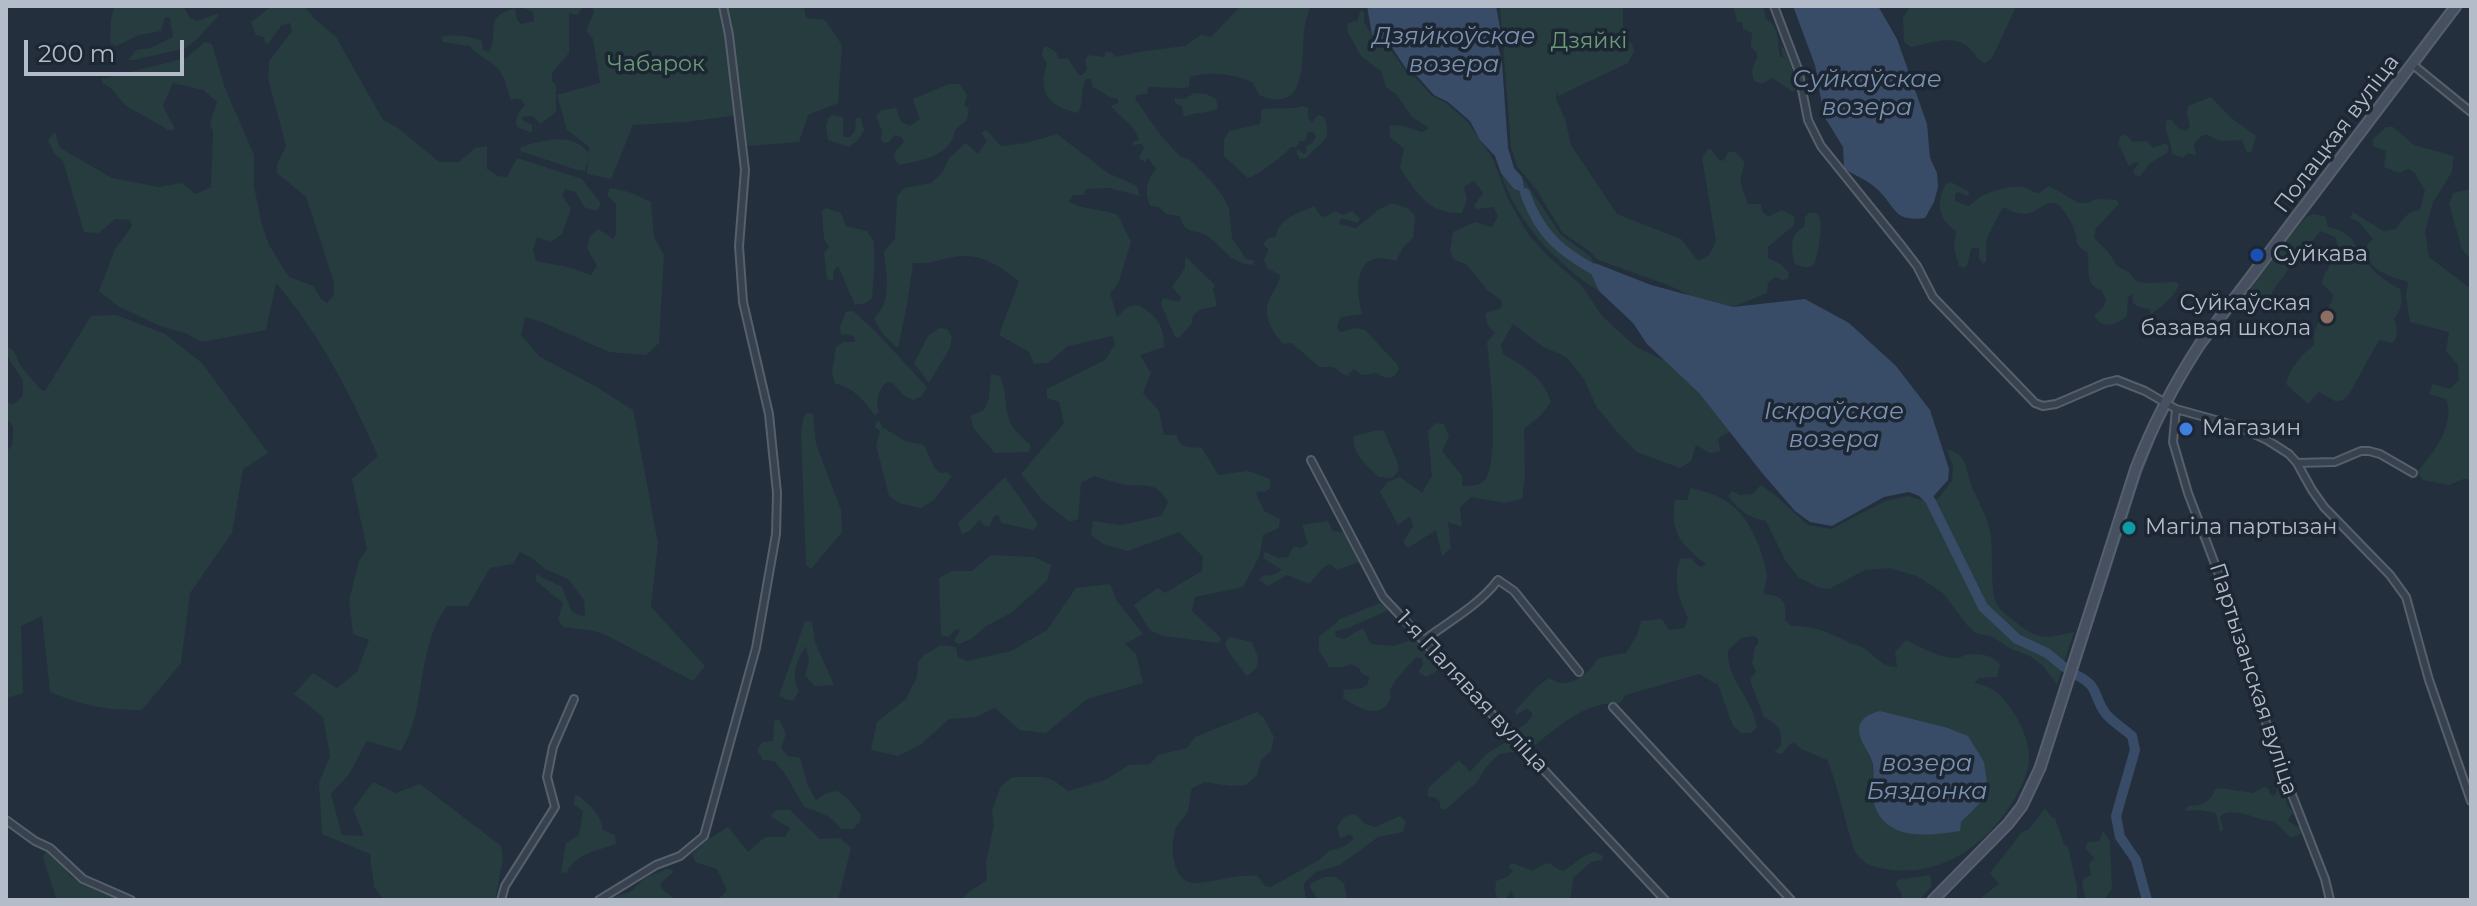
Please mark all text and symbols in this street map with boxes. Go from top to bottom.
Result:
water label: Дзяйкоўскае возера [1372,23,1536,79]
scale bar [28,24,188,74]
park label: Дзяйкі [1551,29,1627,55]
text: 200 m [38,39,115,68]
street label: Полацкая вуліца [2269,50,2405,218]
park label: Чабарок [607,52,705,78]
water label: Суйкаўскае возера [1792,66,1942,122]
place label: Суйкава [2273,242,2368,268]
marker: Суйкава [2248,246,2266,264]
place label: Суйкаўская базавая школа [2140,291,2311,342]
marker: Суйкаўская базавая школа [2318,308,2336,326]
water label: Іскраўскае возера [1764,398,1904,454]
place label: Магазин [2202,416,2301,442]
marker: Магазин [2177,420,2195,438]
place label: Магіла партызан [2145,515,2337,541]
marker: Магіла партызан [2120,519,2138,537]
street label: Партызанская вуліца [2203,560,2303,798]
street label: 1-я Палявая вуліца [1390,606,1554,778]
water label: возера Бяздонка [1866,750,1988,806]

